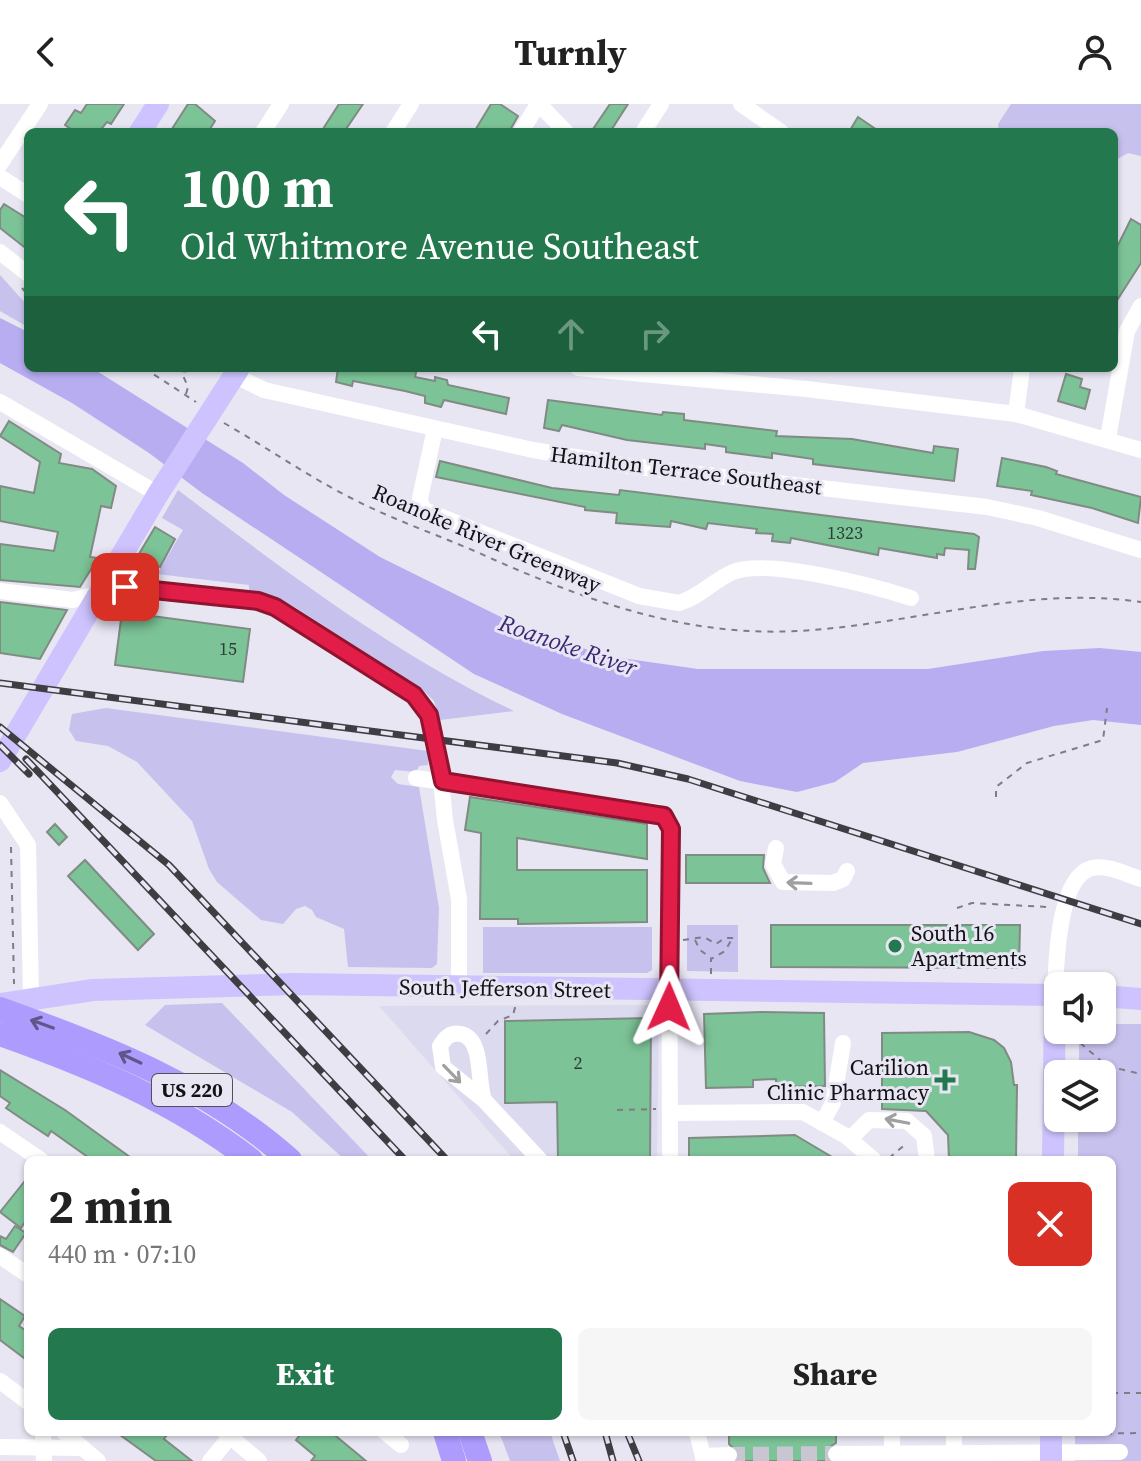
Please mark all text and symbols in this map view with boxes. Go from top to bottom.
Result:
text: Turnly [514,28,627,77]
icon: back [24,30,68,74]
icon: person [1073,30,1117,74]
text: 100 m [180,149,334,226]
icon: left [48,160,152,264]
text: Old Whitmore Avenue Southeast [180,222,699,271]
icon: left [465,312,509,356]
icon: ahead [549,312,593,356]
icon: right [633,312,677,356]
street label: Hamilton Terrace Southeast [549,438,824,502]
street label: Roanoke River Greenway [368,476,606,600]
house number: 1323 [827,520,863,545]
pin [91,553,159,621]
icon: arrive [103,565,147,609]
water label: Roanoke River [494,606,643,685]
house number: 15 [219,636,237,661]
one-way arrow [786,876,813,891]
place label: South 16 Apartments [911,918,1027,973]
marker: South 16 Apartments [886,937,904,955]
position arrow [627,965,711,1049]
street label: South Jefferson Street [399,971,612,1005]
map controls [1044,972,1116,1132]
button: sound [1044,972,1116,1044]
one-way arrow [30,1016,55,1030]
one-way arrow [118,1050,142,1065]
house number: 2 [574,1050,583,1075]
place label: Carilion Clinic Pharmacy [767,1052,930,1107]
button: layers [1044,1060,1116,1132]
one-way arrow [442,1064,461,1084]
marker: Carilion Clinic Pharmacy [936,1071,954,1089]
road number: US 220 [152,1074,232,1106]
one-way arrow [885,1112,911,1127]
text: 2 min [48,1173,173,1239]
button: close [1008,1182,1092,1266]
text: 440 m · 07:10 [48,1236,196,1272]
button: Exit [48,1328,562,1420]
button: Share [578,1328,1092,1420]

